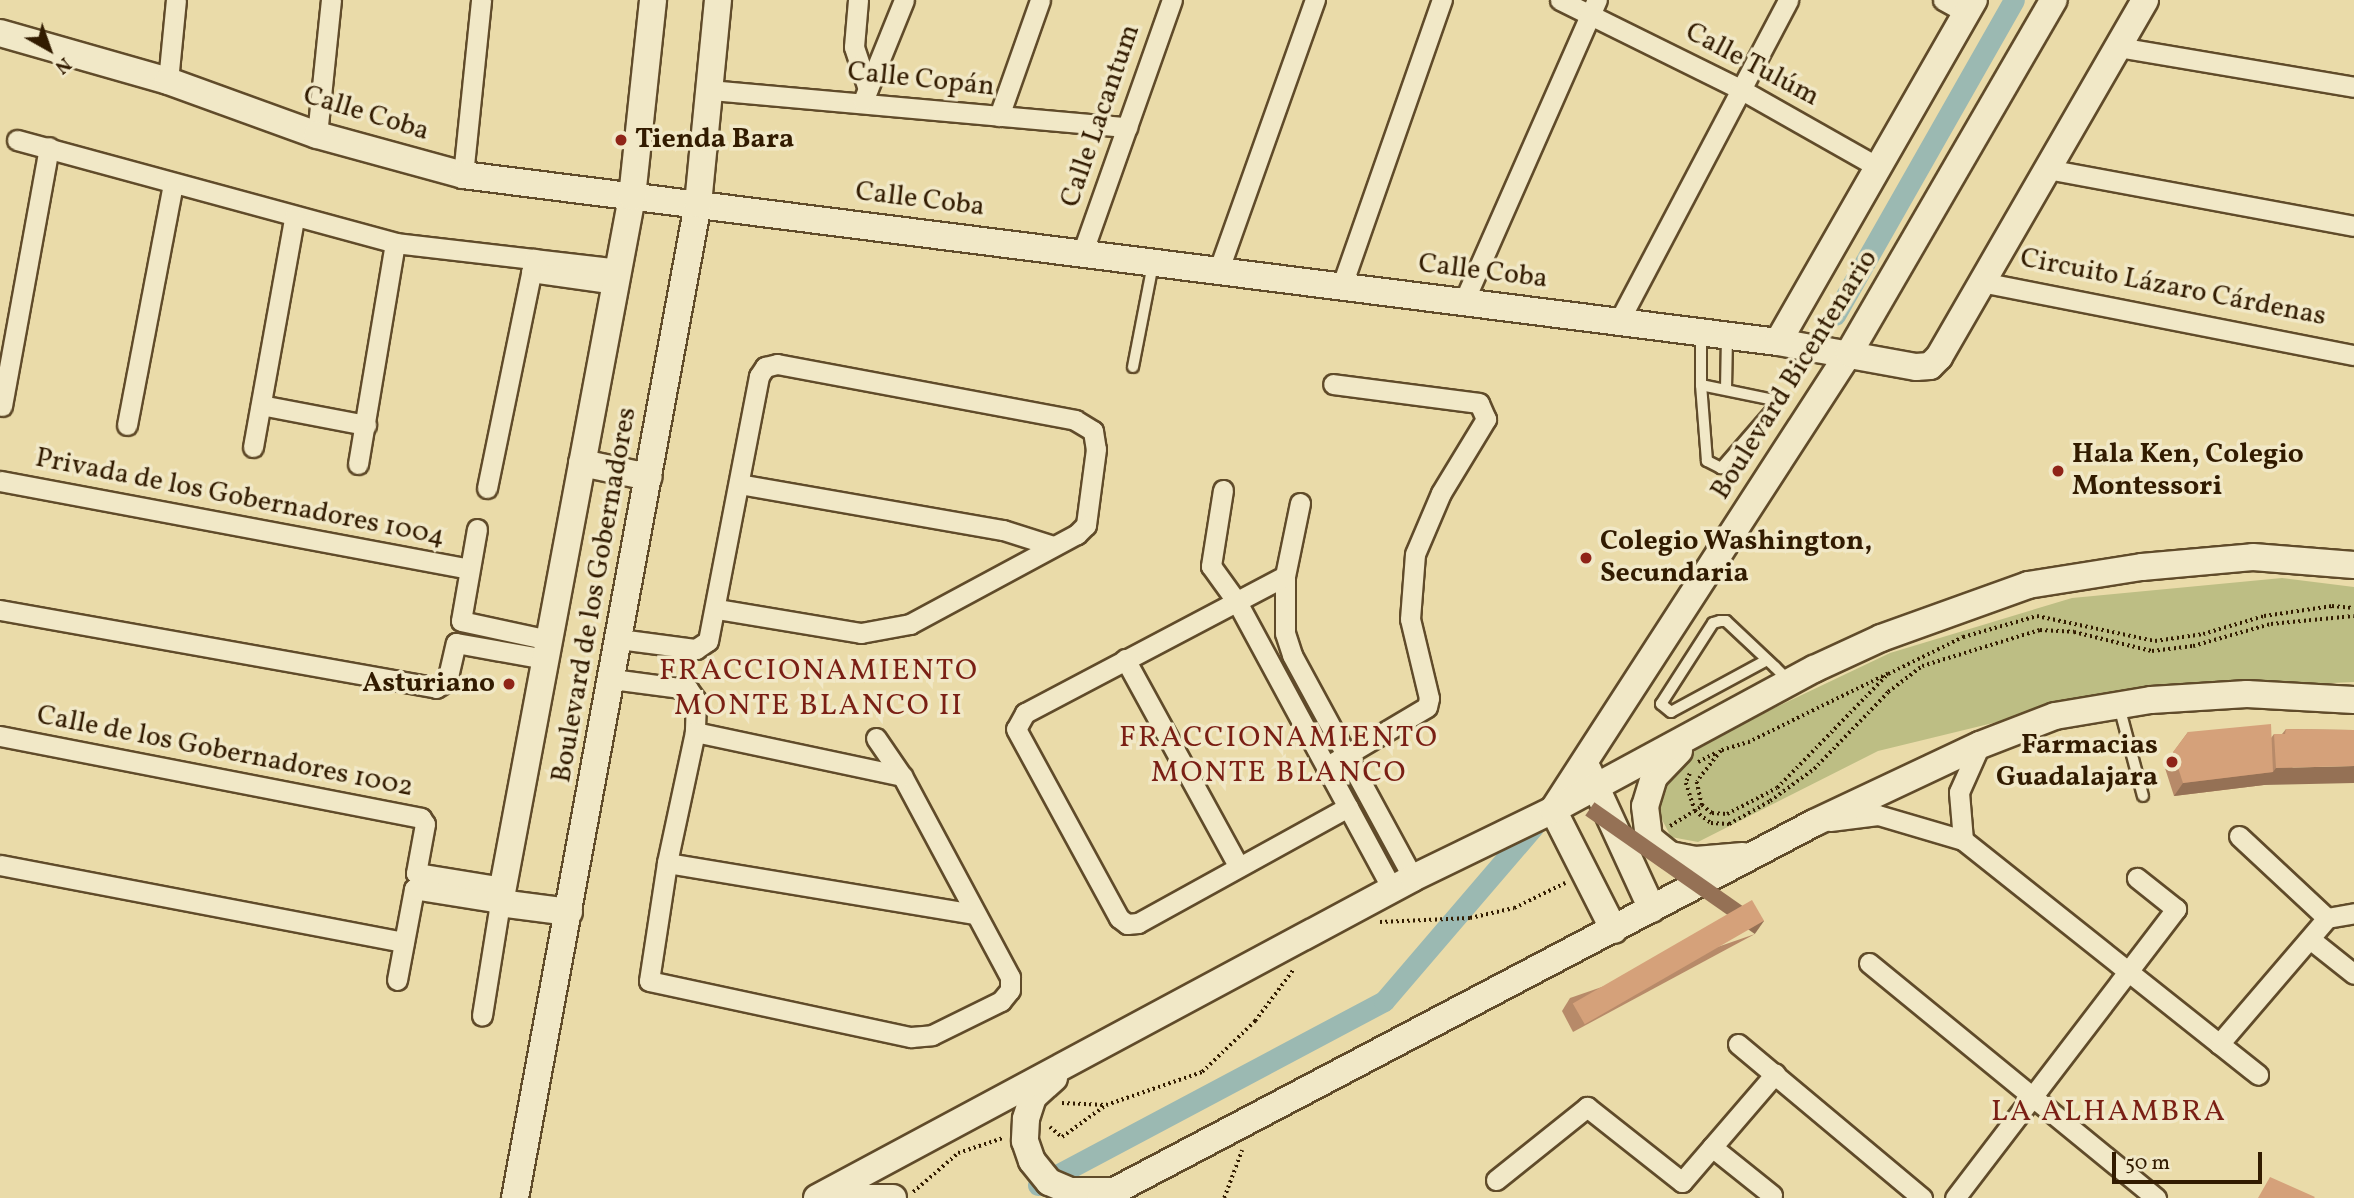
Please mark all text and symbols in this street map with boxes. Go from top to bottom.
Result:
north arrow [14,14,84,84]
street label: Calle Tulúm [1679,16,1825,114]
street label: Calle Lacantum [1054,20,1148,212]
text: N [49,51,76,79]
street label: Calle Copán [846,56,996,104]
street label: Calle Coba [299,79,433,149]
place label: Tienda Bara [635,123,794,157]
marker: Tienda Bara [613,132,629,148]
street label: Calle Coba [853,175,987,225]
street label: Circuito Lázaro Cárdenas [2017,242,2329,334]
street label: Boulevard Bicentenario [1704,244,1886,506]
street label: Calle Coba [1416,247,1550,297]
street label: Boulevard de los Gobernadores [545,405,645,785]
place label: Hala Ken, Colegio Montessori [2072,438,2304,504]
street label: Privada de los Gobernadores 1004 [32,442,448,554]
marker: Hala Ken, Colegio Montessori [2050,463,2066,479]
place label: Colegio Washington, Secundaria [1600,525,1873,591]
marker: Colegio Washington, Secundaria [1578,550,1594,566]
district label: FRACCIONAMIENTO MONTE BLANCO II [661,653,977,724]
place label: Asturiano [362,667,495,701]
marker: Asturiano [501,676,517,692]
street label: Calle de los Gobernadores 1002 [34,699,416,805]
district label: FRACCIONAMIENTO MONTE BLANCO [1121,720,1437,790]
place label: Farmacias Guadalajara [1996,729,2158,795]
marker: Farmacias Guadalajara [2164,754,2180,770]
district label: LA ALHAMBRA [1992,1094,2226,1130]
scale bar [2116,1138,2266,1182]
text: 50 m [2125,1149,2170,1178]

